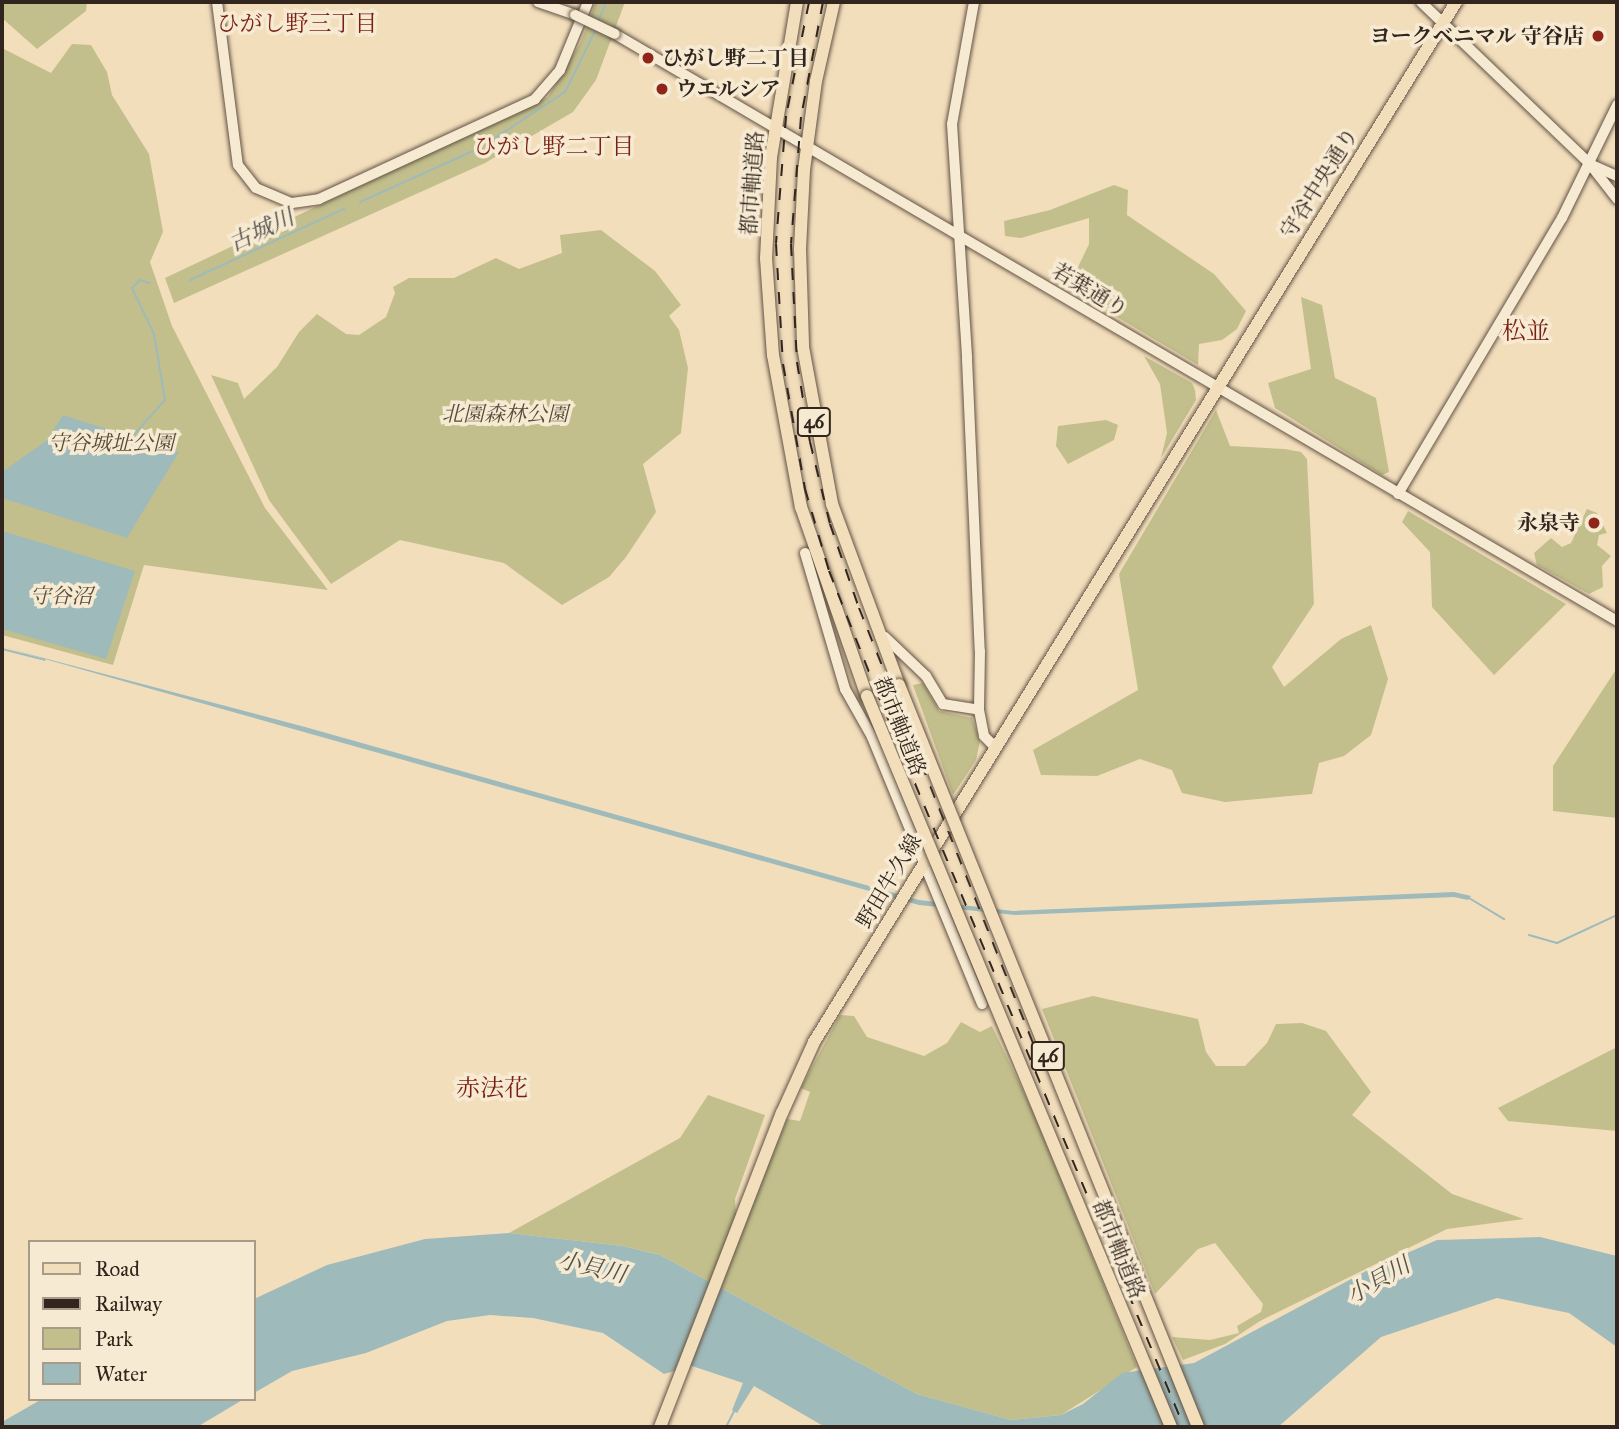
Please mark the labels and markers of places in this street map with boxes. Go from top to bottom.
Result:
place label: ヨークベニマル 守谷店 [1369,23,1584,49]
marker: ヨークベニマル 守谷店 [1590,28,1606,44]
place label: ひがし野二丁目 [662,45,809,71]
marker: ひがし野二丁目 [640,50,656,66]
place label: ウエルシア [676,76,781,102]
marker: ウエルシア [654,81,670,97]
place label: 永泉寺 [1517,510,1580,536]
marker: 永泉寺 [1586,515,1602,531]

